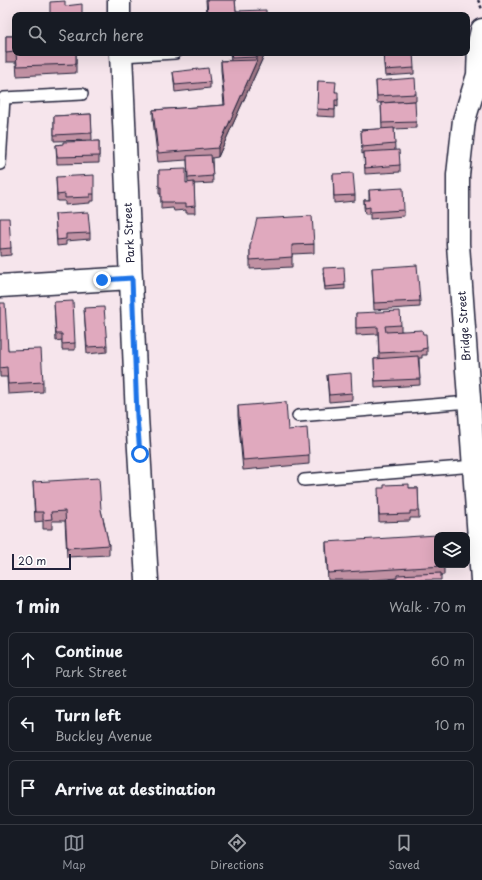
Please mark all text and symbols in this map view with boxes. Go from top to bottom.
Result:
search box [12,12,470,56]
icon: search [26,23,48,45]
text: Search here [58,23,144,46]
street label: Park Street [118,202,139,264]
route end [93,271,111,289]
street label: Bridge Street [453,290,474,362]
route start [131,445,149,463]
map controls [434,532,470,568]
button: layers [434,532,470,568]
scale bar [12,552,71,571]
text: 20 m [18,552,46,569]
text: 1 min [16,593,60,619]
text: Walk · 70 m [389,597,466,616]
text: Continue [55,639,123,662]
icon: ahead [17,649,39,671]
text: 60 m [431,651,465,670]
text: Park Street [55,662,127,681]
text: Turn left [55,703,121,726]
icon: left [17,713,39,735]
text: 10 m [435,715,465,734]
text: Buckley Avenue [55,726,152,745]
icon: arrive [17,777,39,799]
text: Arrive at destination [55,777,216,800]
tab: Map [62,832,86,873]
tab: Directions [210,832,264,873]
tab: Saved [388,832,420,873]

